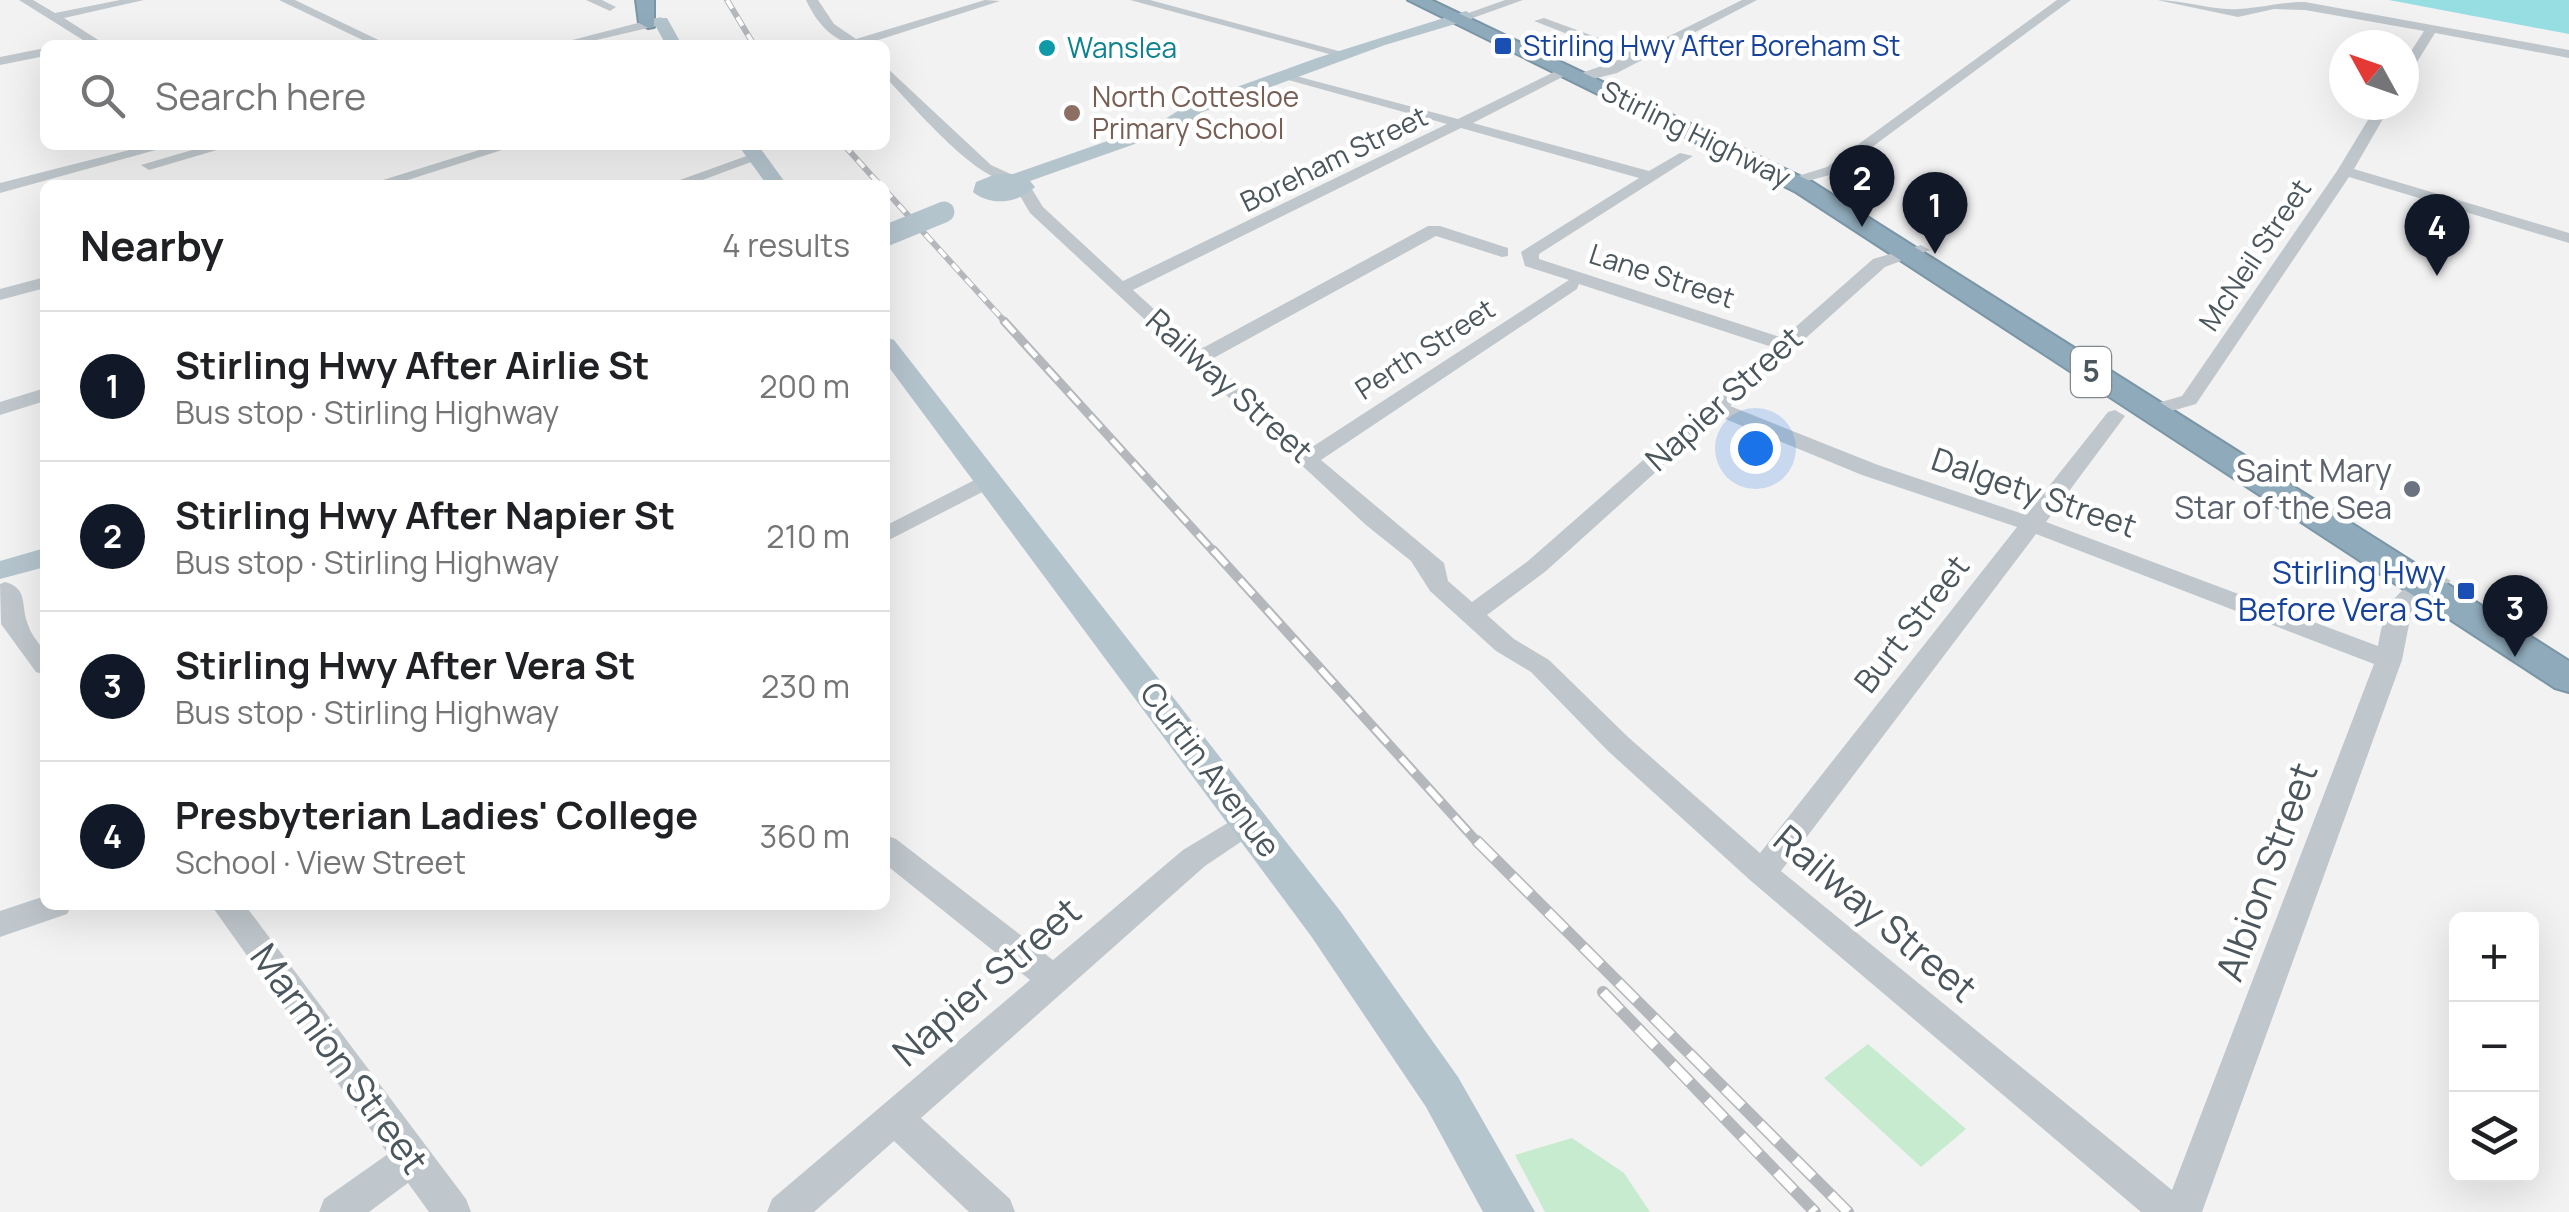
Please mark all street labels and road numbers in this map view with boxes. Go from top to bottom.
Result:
street label: Stirling Highway [1596,71,1798,195]
street label: Boreham Street [1234,96,1433,220]
street label: McNeil Street [2189,171,2319,338]
street label: Lane Street [1585,234,1740,316]
street label: Perth Street [1347,289,1501,407]
street label: Railway Street [1137,298,1323,472]
street label: Napier Street [1636,316,1811,480]
road number: 5 [2071,347,2111,397]
street label: Dalgety Street [1926,436,2143,548]
street label: Burt Street [1844,545,1979,701]
street label: Curtin Avenue [1130,673,1291,866]
street label: Albion Street [2202,755,2329,988]
street label: Railway Street [1764,812,1989,1013]
street label: Napier Street [880,884,1091,1077]
street label: Marmion Street [240,932,442,1183]

